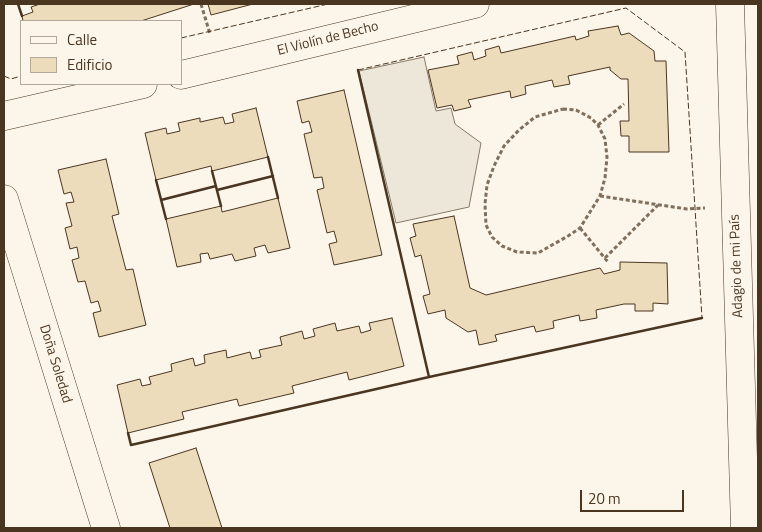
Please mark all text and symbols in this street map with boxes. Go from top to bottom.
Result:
street label: El Violín de Becho [276,18,380,60]
legend [20,20,182,85]
text: Calle [67,28,97,51]
text: Edificio [67,53,112,76]
street label: Adagio de mi País [727,214,747,318]
street label: Doña Soledad [35,323,75,405]
scale bar [582,480,686,512]
text: 20 m [588,487,621,510]

